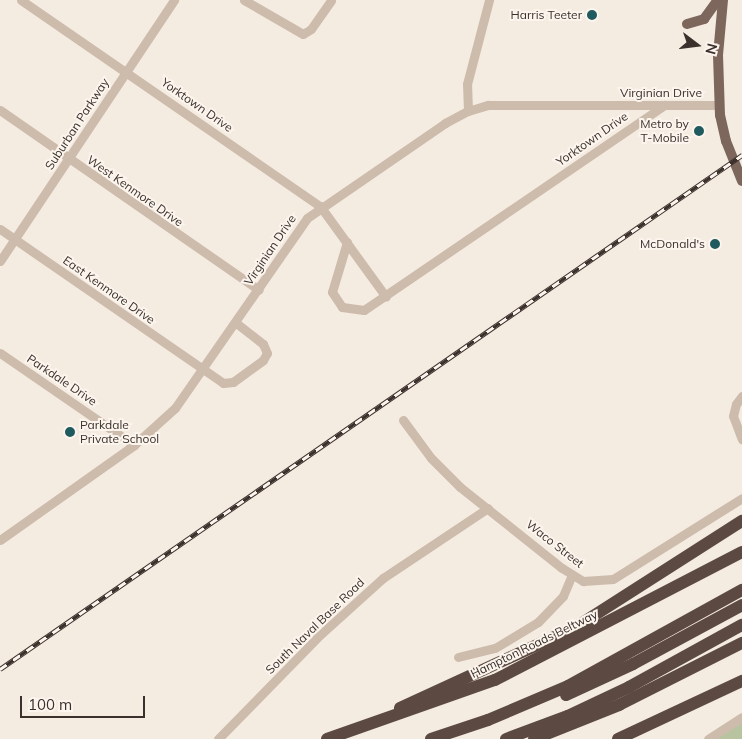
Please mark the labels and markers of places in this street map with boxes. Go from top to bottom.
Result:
place label: Harris Teeter [511,8,582,22]
marker: Harris Teeter [586,9,598,21]
place label: Metro by T-Mobile [640,117,689,145]
marker: Metro by T-Mobile [693,125,705,137]
place label: McDonald's [640,237,705,251]
marker: McDonald's [709,238,721,250]
place label: Parkdale Private School [80,418,159,446]
marker: Parkdale Private School [64,426,76,438]

